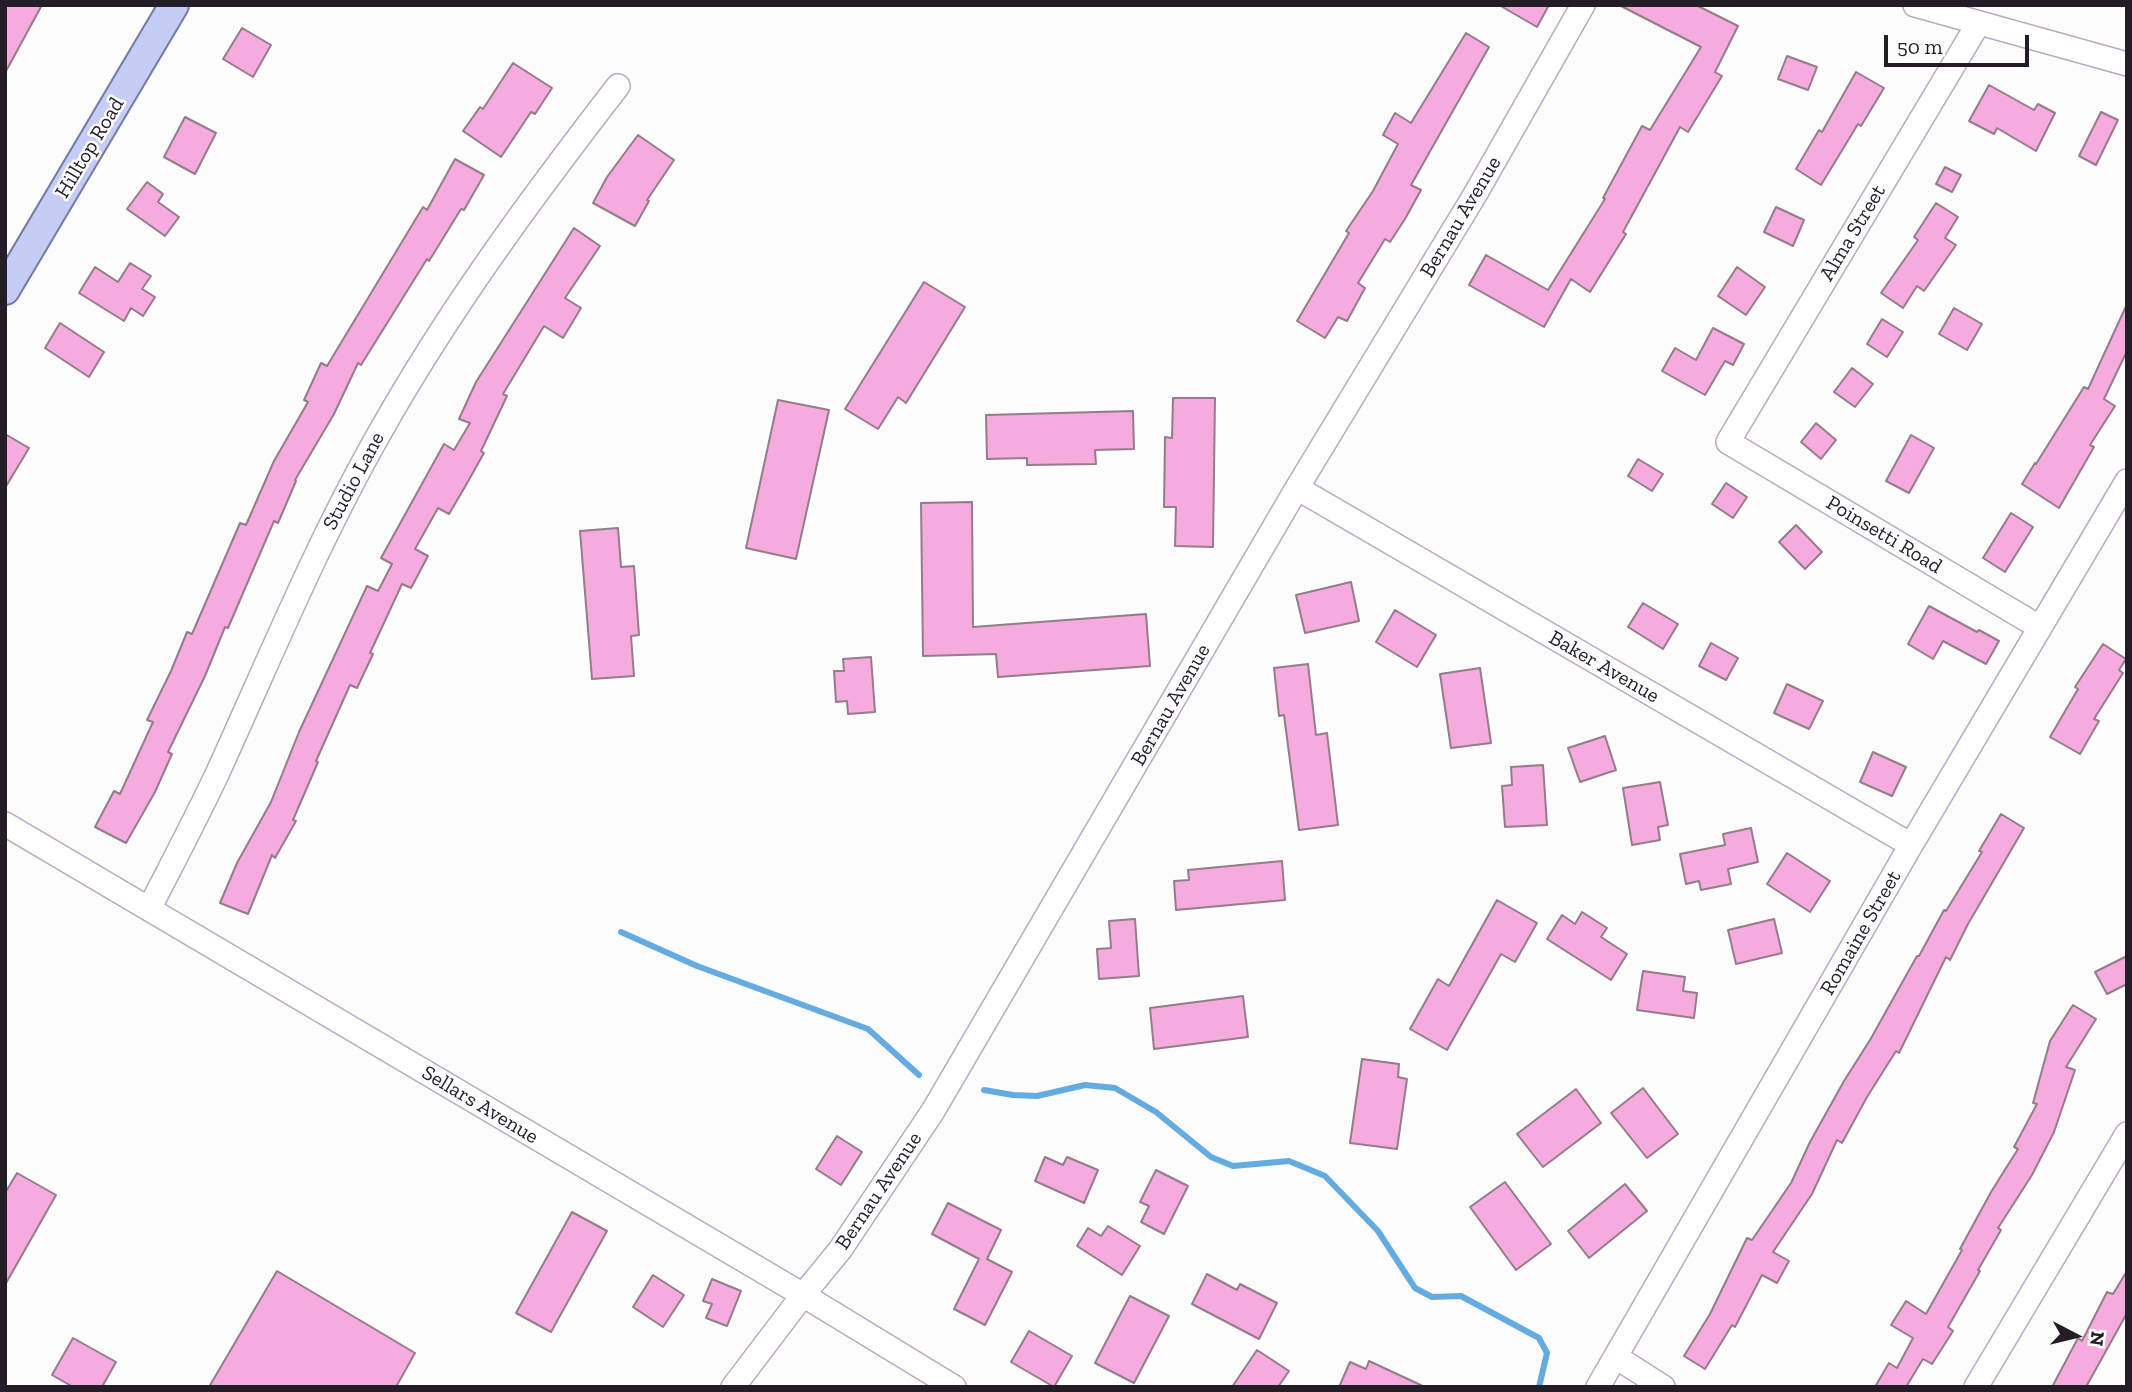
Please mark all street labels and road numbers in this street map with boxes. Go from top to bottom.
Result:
street label: Hilltop Road [50,93,130,203]
street label: Bernau Avenue [1415,152,1507,282]
street label: Alma Street [1815,180,1891,286]
street label: Studio Lane [318,428,390,534]
street label: Poinsetti Road [1821,491,1947,579]
street label: Baker Avenue [1544,625,1664,709]
street label: Bernau Avenue [1126,640,1216,770]
street label: Romaine Street [1815,866,1907,1000]
street label: Sellars Avenue [417,1060,543,1150]
street label: Bernau Avenue [830,1127,928,1255]

